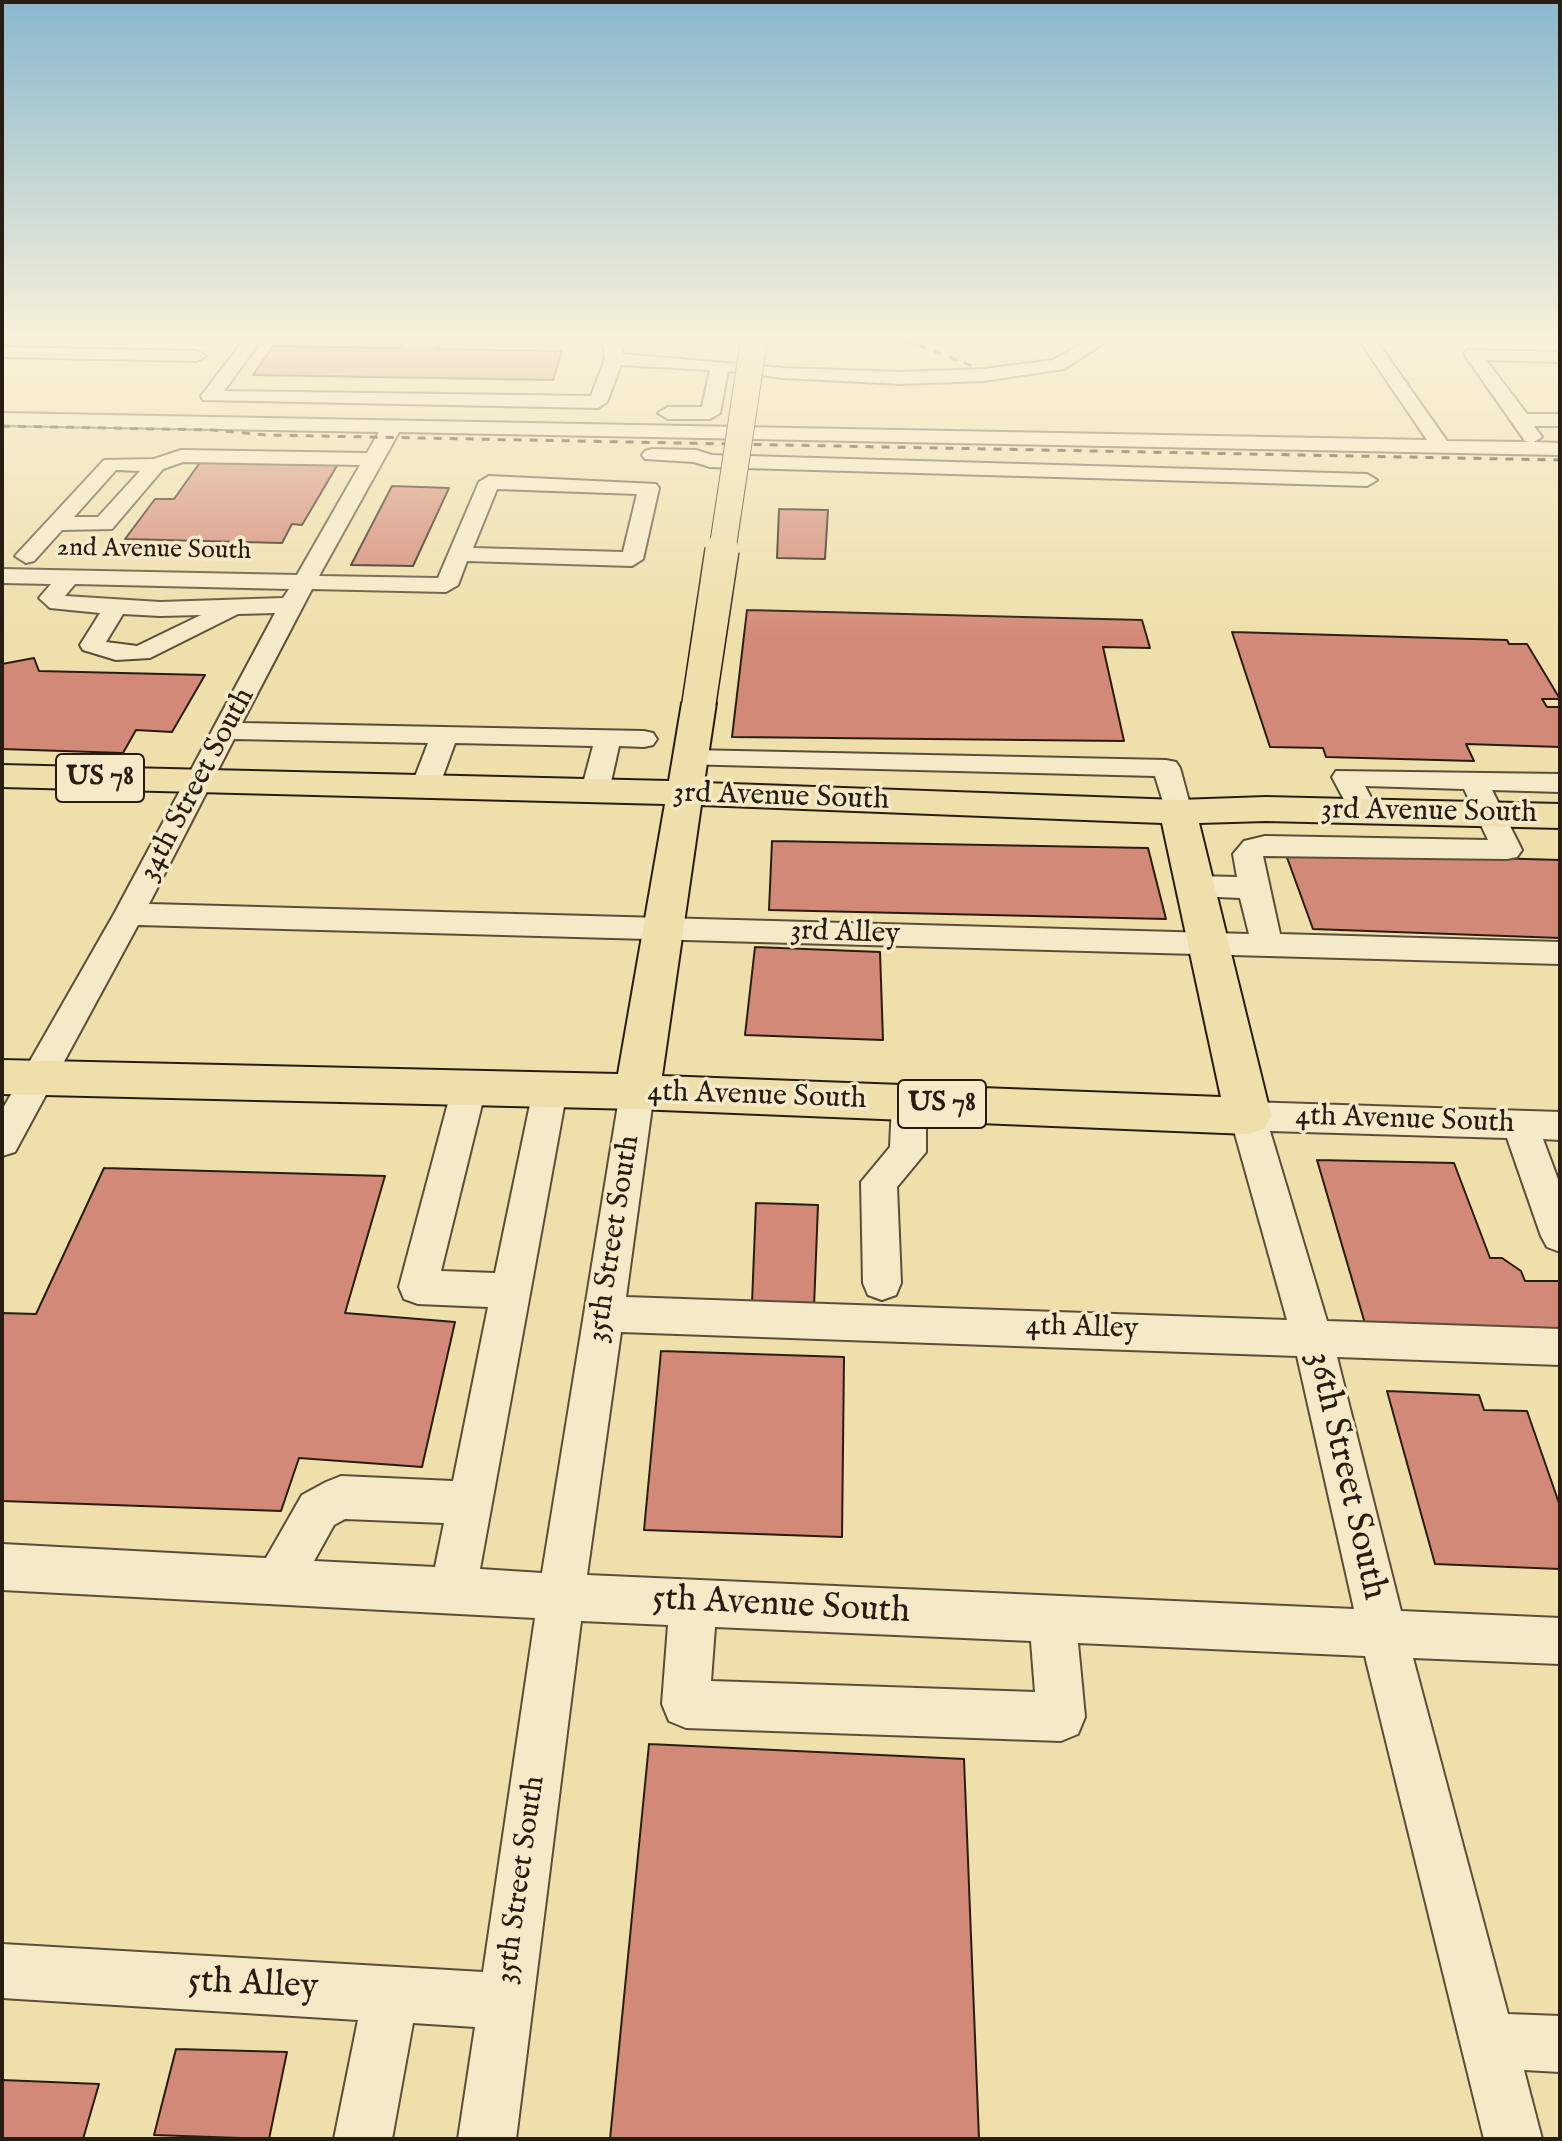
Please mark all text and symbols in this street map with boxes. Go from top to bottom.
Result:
street label: 2nd Avenue South [57,534,251,568]
street label: 34th Street South [132,682,264,888]
road number: US 78 [56,754,144,802]
street label: 3rd Avenue South [672,776,890,820]
street label: 3rd Avenue South [1321,793,1537,833]
street label: 3rd Alley [789,914,901,954]
street label: 4th Avenue South [647,1075,867,1119]
road number: US 78 [898,1080,986,1128]
street label: 4th Avenue South [1295,1099,1515,1143]
street label: 35th Street South [581,1133,649,1345]
street label: 4th Alley [1025,1309,1139,1349]
street label: 36th Street South [1295,1348,1395,1604]
street label: 5th Avenue South [651,1579,911,1635]
street label: 35th Street South [490,1774,554,1986]
street label: 5th Alley [187,1961,319,2011]

